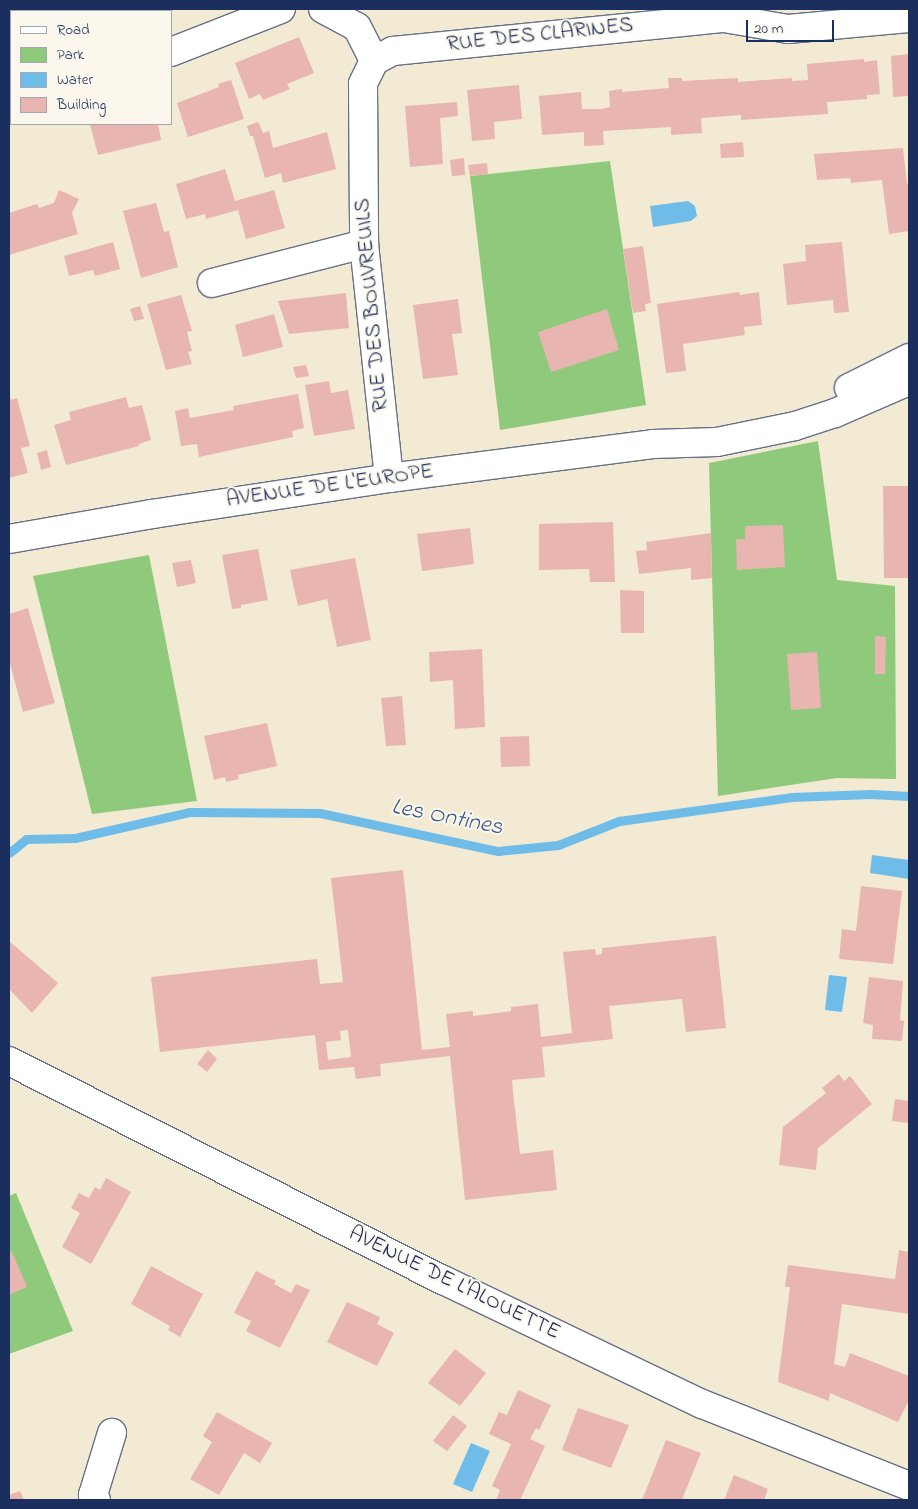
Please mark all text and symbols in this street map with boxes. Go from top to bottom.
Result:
legend [10,10,172,125]
scale bar [748,10,836,42]
street label: RUE DES CLARINES [445,13,635,59]
text: 20 m [754,18,783,40]
text: Road [57,19,90,41]
text: Park [57,44,84,66]
text: Water [57,69,93,91]
text: Building [57,94,106,116]
street label: RUE DES BOUVREUILS [351,197,395,413]
street label: AVENUE DE L'EUROPE [225,459,435,515]
water label: Les Ontines [389,793,505,843]
street label: AVENUE DE L'ALOUETTE [344,1221,564,1347]

